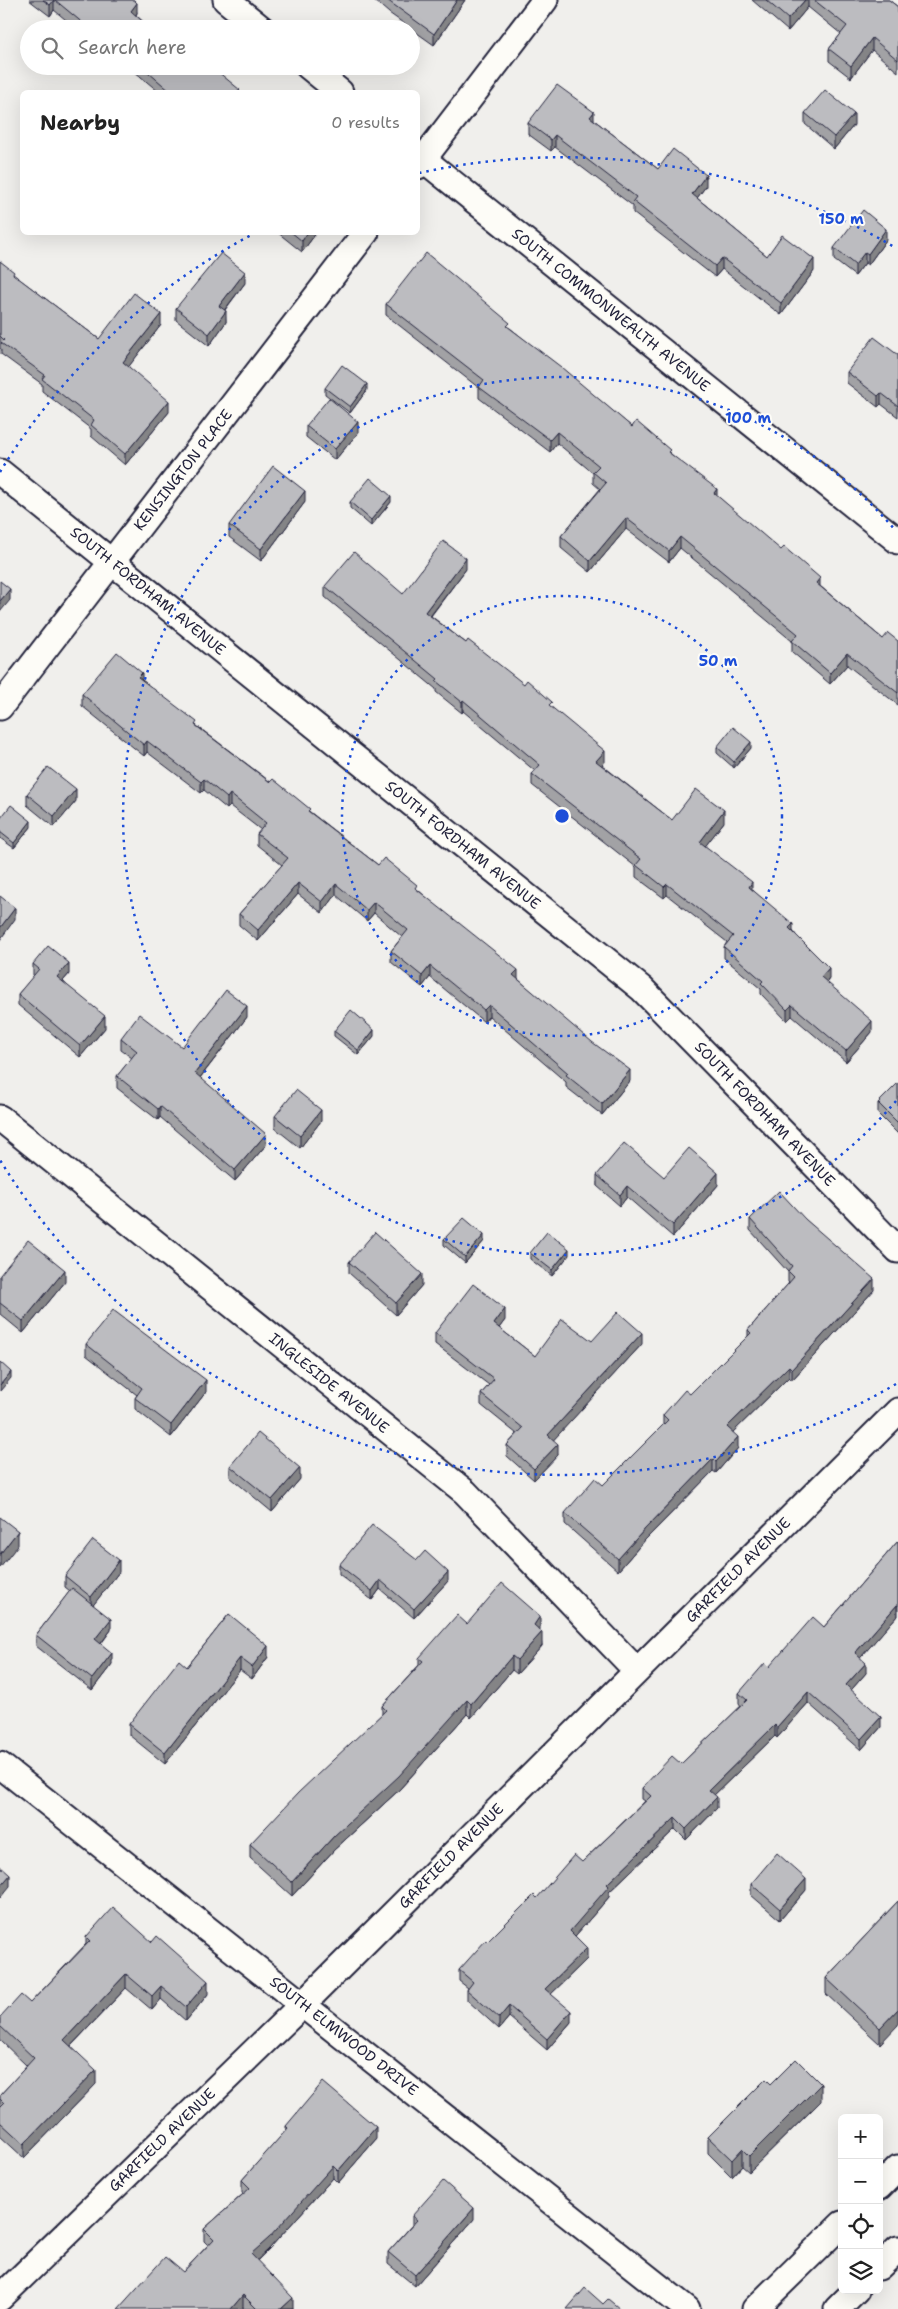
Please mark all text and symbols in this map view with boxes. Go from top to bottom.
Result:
search box [20,20,420,75]
icon: search [38,34,66,62]
text: Search here [78,35,187,60]
text: Nearby [40,109,120,137]
text: 0 results [331,112,400,133]
text: 150 m [818,209,864,229]
street label: SOUTH COMMONWEALTH AVENUE [508,224,714,396]
street label: KENSINGTON PLACE [129,405,237,535]
text: 100 m [725,408,771,428]
street label: SOUTH FORDHAM AVENUE [66,522,230,660]
text: 50 m [699,651,738,671]
street label: SOUTH FORDHAM AVENUE [381,776,545,914]
centre of rings [553,807,571,825]
street label: SOUTH FORDHAM AVENUE [690,1037,840,1191]
street label: INGLESIDE AVENUE [265,1328,393,1438]
street label: GARFIELD AVENUE [681,1513,795,1627]
street label: GARFIELD AVENUE [394,1799,508,1913]
street label: SOUTH ELMWOOD DRIVE [266,1972,422,2100]
street label: GARFIELD AVENUE [104,2084,220,2196]
map controls [838,2114,883,2294]
button: + [838,2114,883,2159]
button: − [838,2159,883,2204]
button: locate [838,2204,883,2249]
button: layers [838,2249,883,2294]

